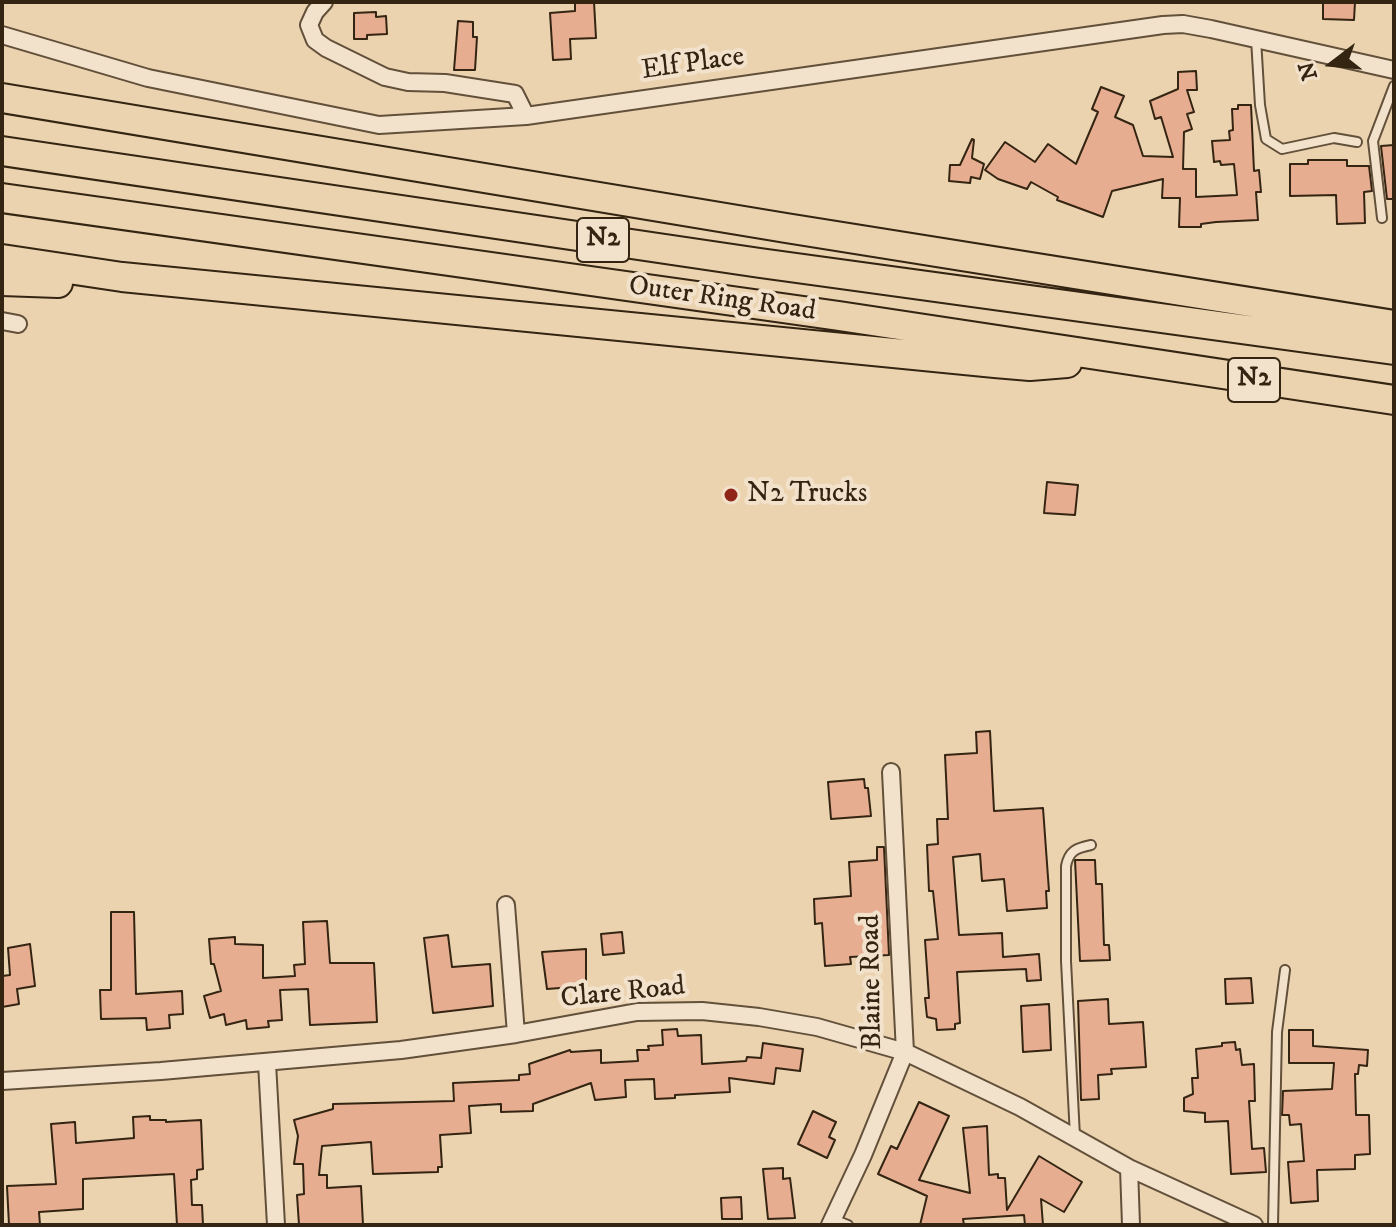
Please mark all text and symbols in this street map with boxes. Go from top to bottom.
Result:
north arrow [1292,24,1372,104]
street label: Elf Place [640,41,746,89]
text: N [1293,58,1324,83]
road number: N2 [577,218,629,262]
street label: Outer Ring Road [626,270,818,330]
road number: N2 [1228,358,1280,402]
place label: N2 Trucks [747,478,867,512]
marker: N2 Trucks [722,486,740,504]
street label: Blaine Road [855,914,891,1050]
street label: Clare Road [559,971,687,1017]

